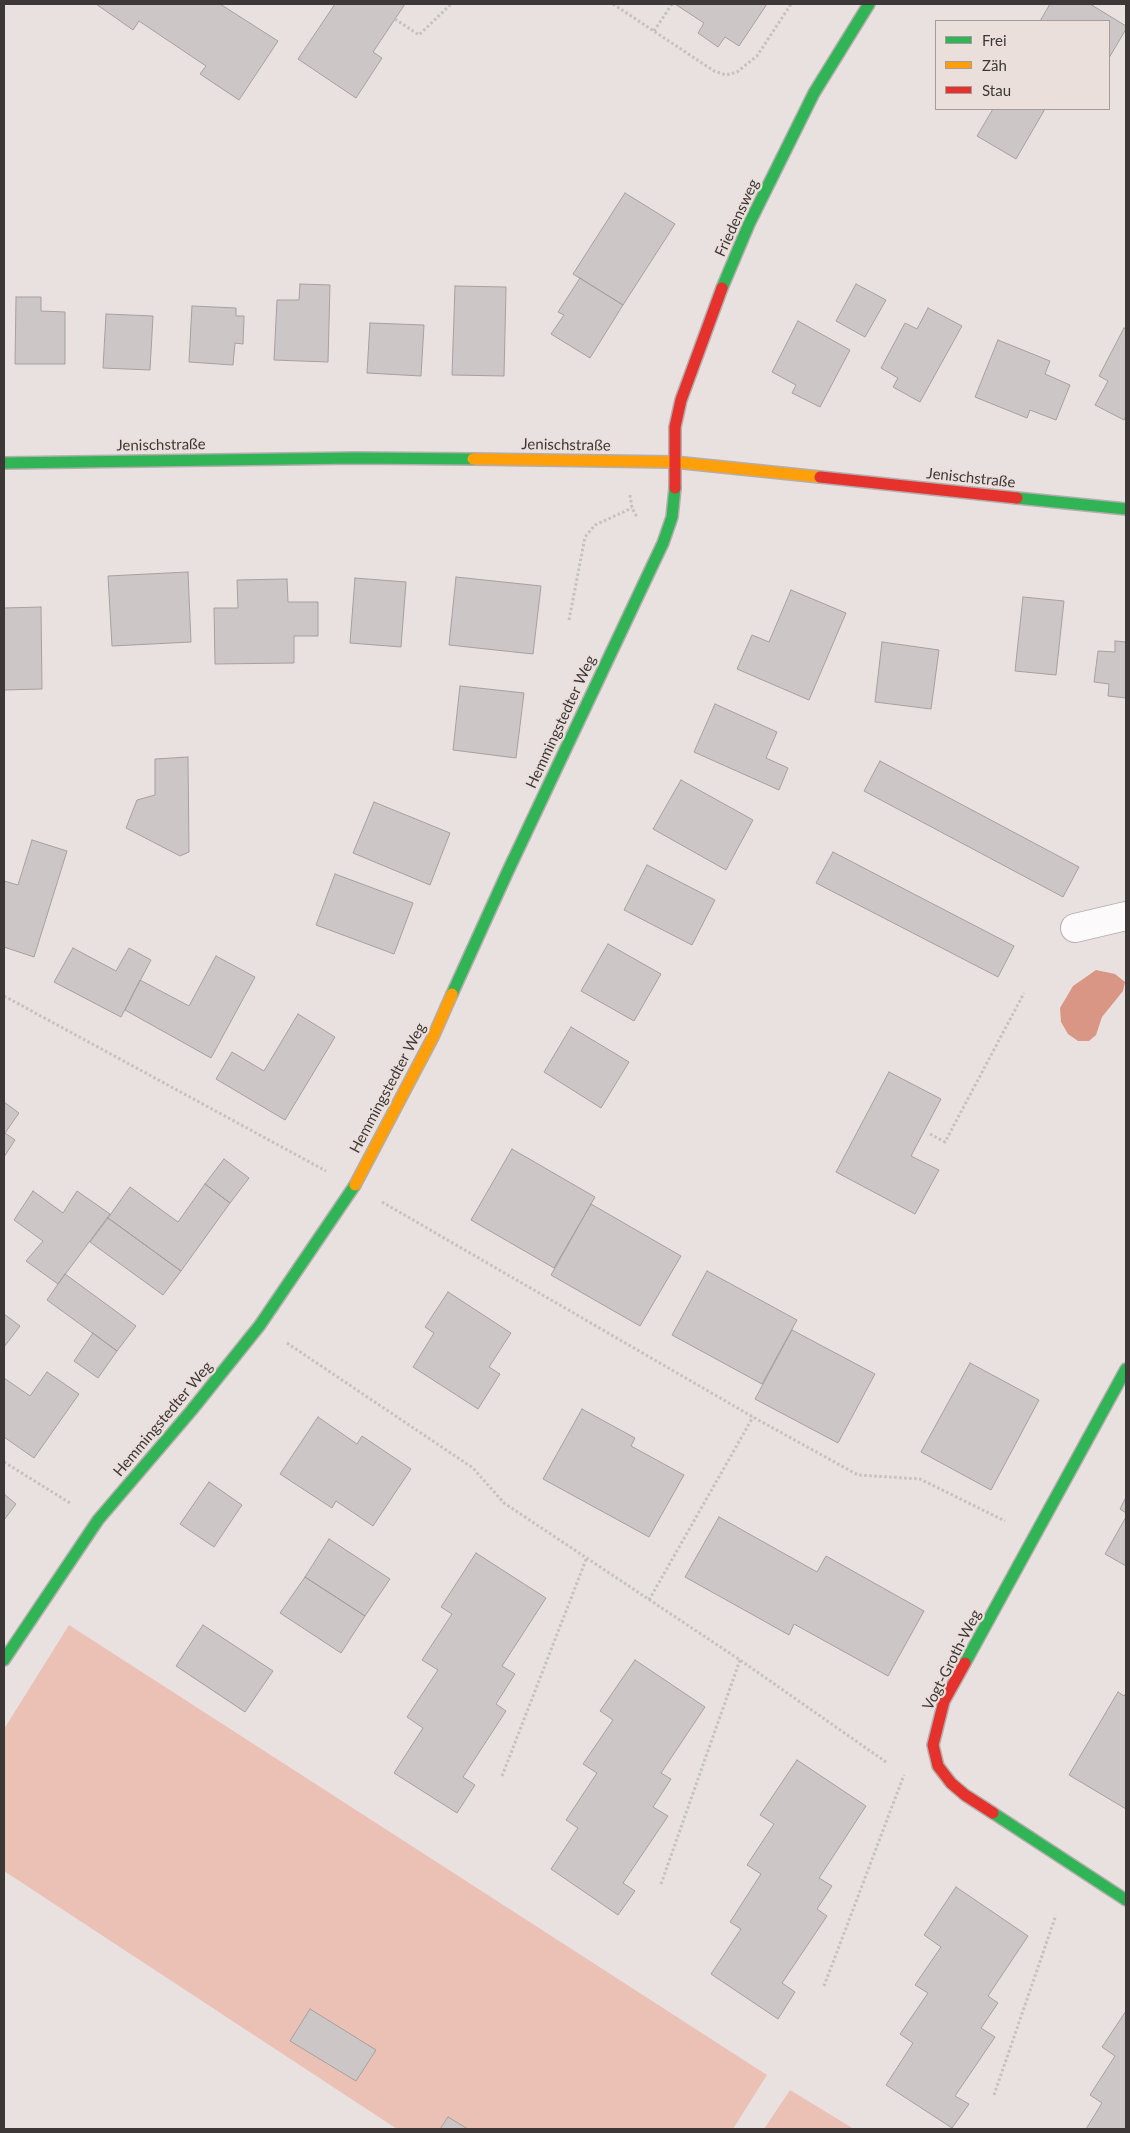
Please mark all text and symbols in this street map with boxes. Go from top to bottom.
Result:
legend [935,20,1110,110]
text: Frei [982,31,1007,49]
text: Zäh [982,56,1007,74]
text: Stau [982,81,1011,99]
street label: Friedensweg [711,176,763,260]
street label: Jenischstraße [116,435,206,455]
street label: Jenischstraße [521,435,611,455]
street label: Jenischstraße [926,464,1016,492]
street label: Hemmingstedter Weg [522,653,600,791]
street label: Hemmingstedter Weg [346,1020,430,1156]
street label: Hemmingstedter Weg [110,1358,216,1480]
street label: Vogt-Groth-Weg [919,1607,985,1713]

